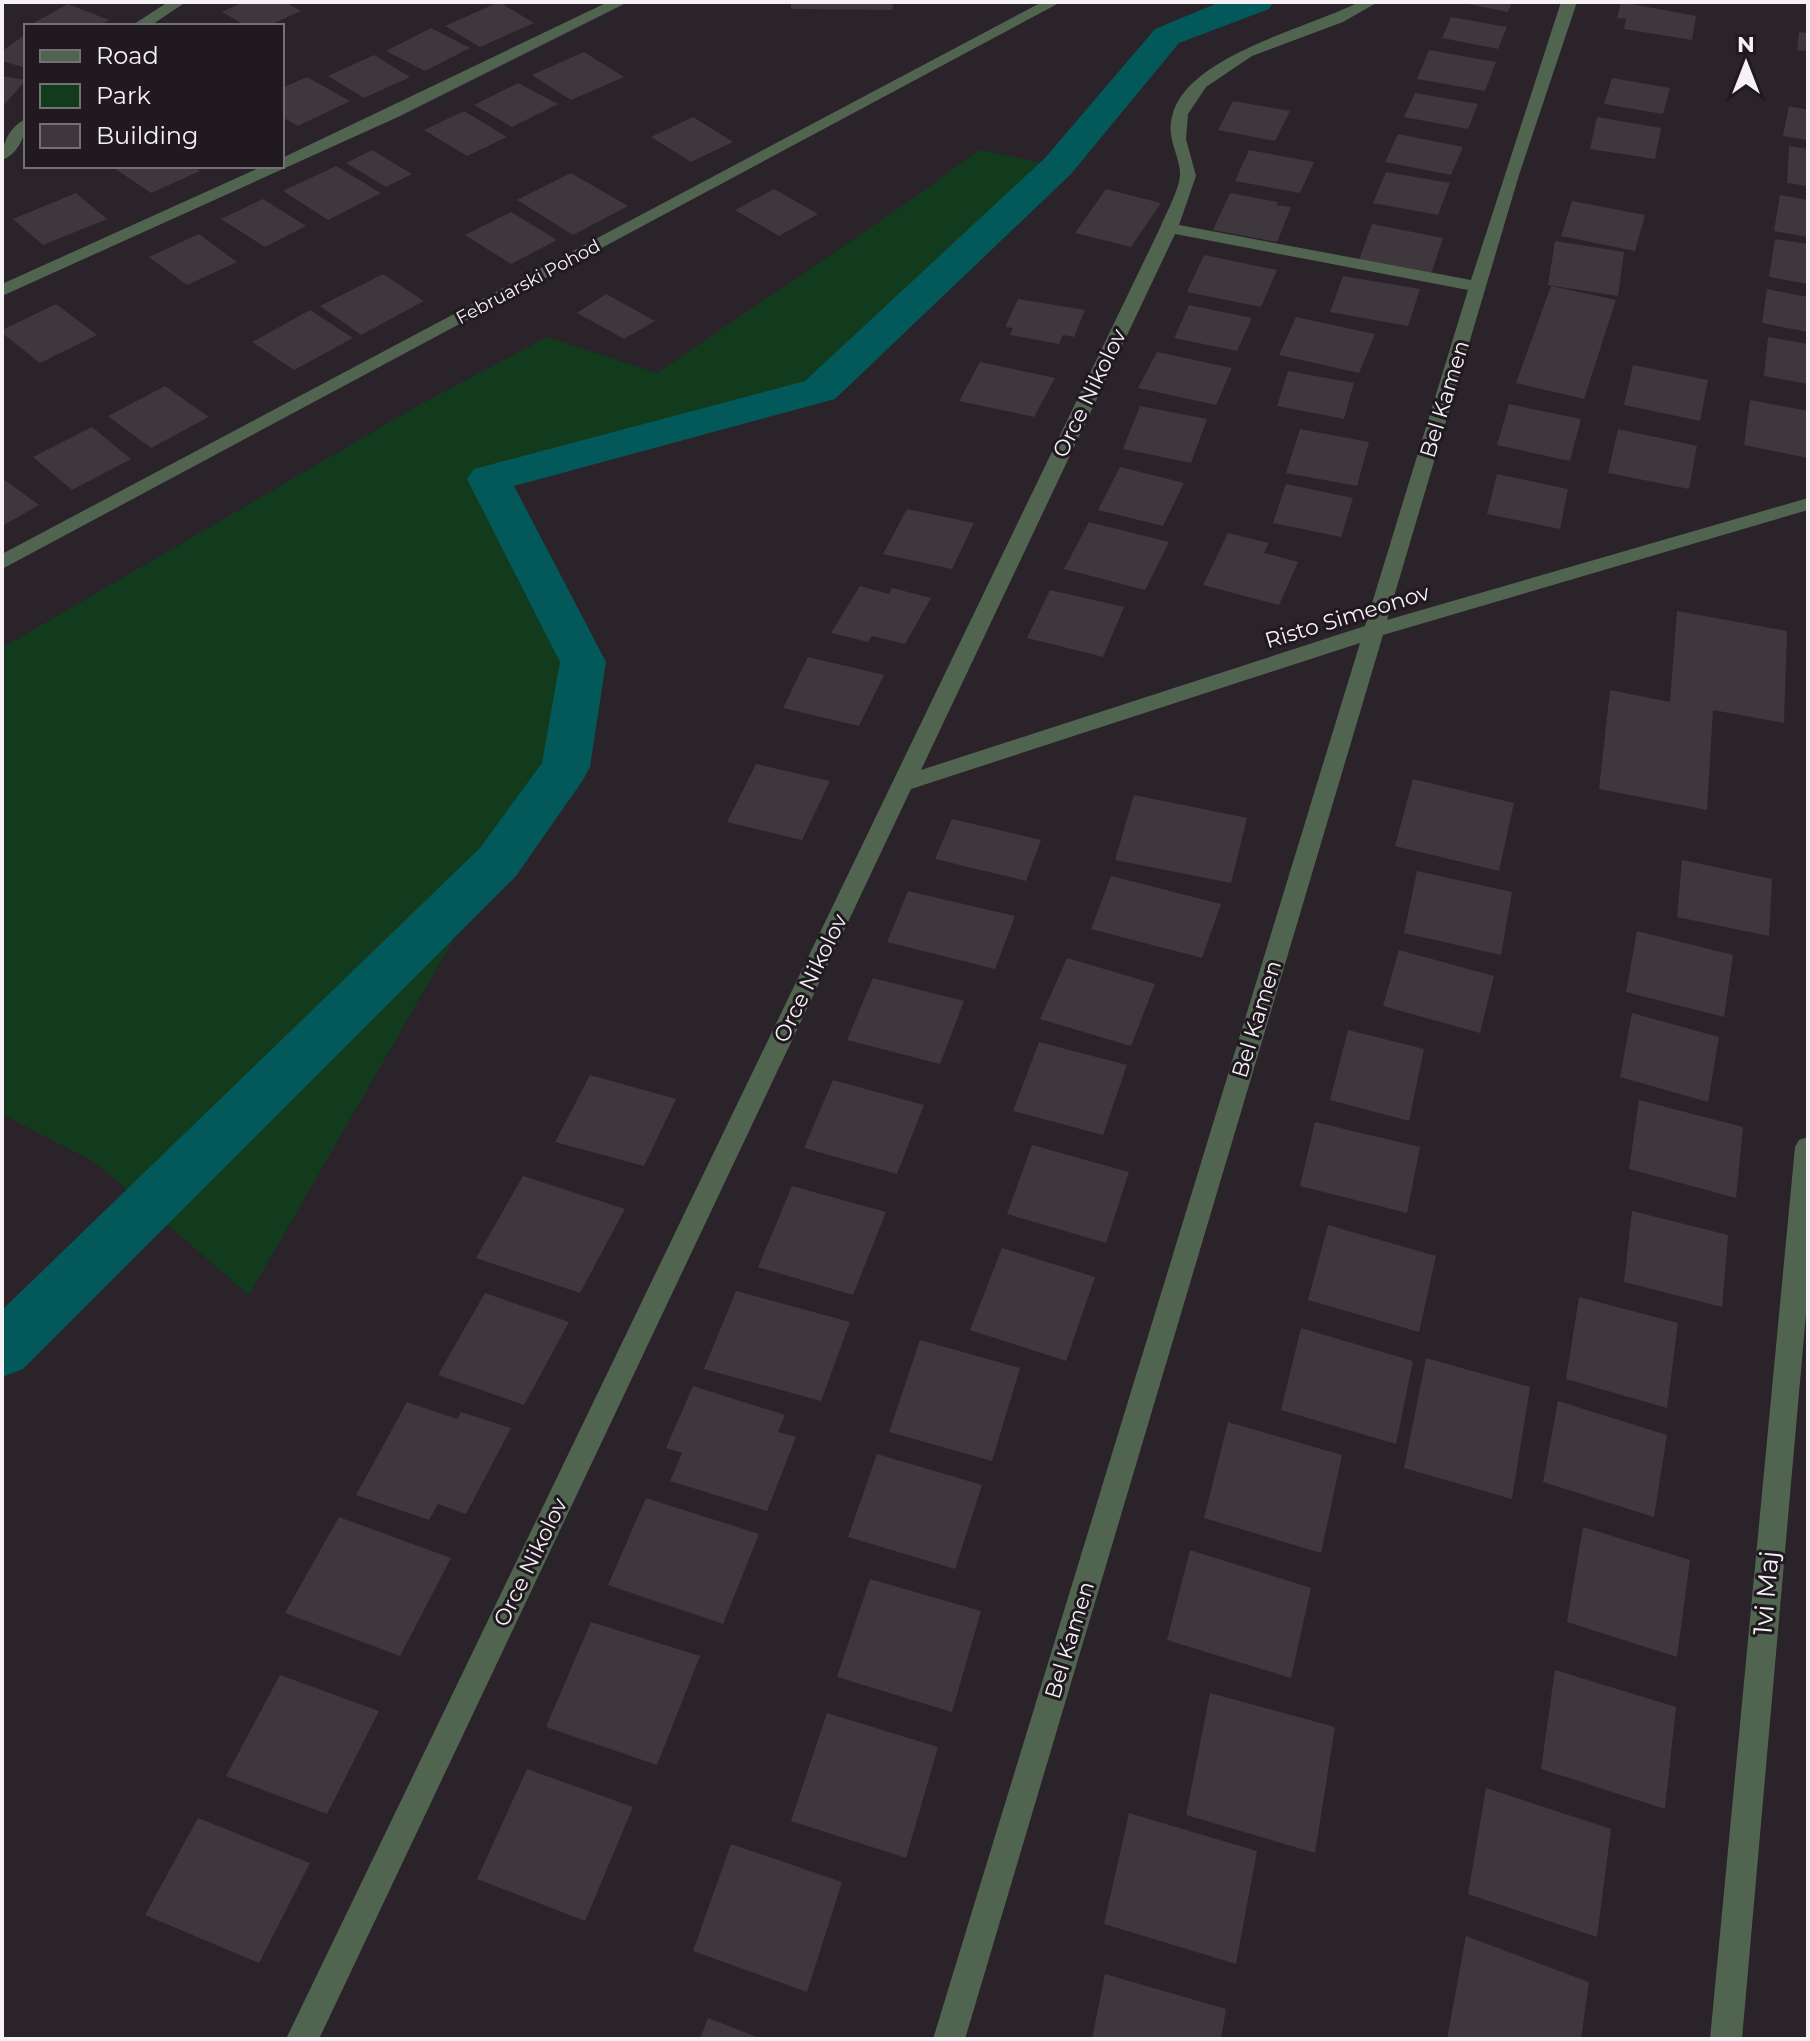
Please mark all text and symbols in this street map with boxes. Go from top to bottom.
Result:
legend [24,24,284,168]
north arrow [1706,24,1786,104]
text: N [1737,31,1755,58]
text: Road [96,41,159,70]
text: Park [96,81,151,110]
text: Building [96,121,199,150]
street label: Februarski Pohod [452,235,604,329]
street label: Orce Nikolov [1047,324,1132,462]
street label: Bel Kamen [1414,337,1475,461]
street label: Risto Simeonov [1262,579,1433,654]
street label: Orce Nikolov [768,909,853,1047]
street label: Bel Kamen [1226,957,1287,1081]
street label: Orce Nikolov [488,1493,573,1631]
street label: 1vi Maj [1746,1549,1786,1637]
street label: Bel Kamen [1039,1578,1100,1702]

